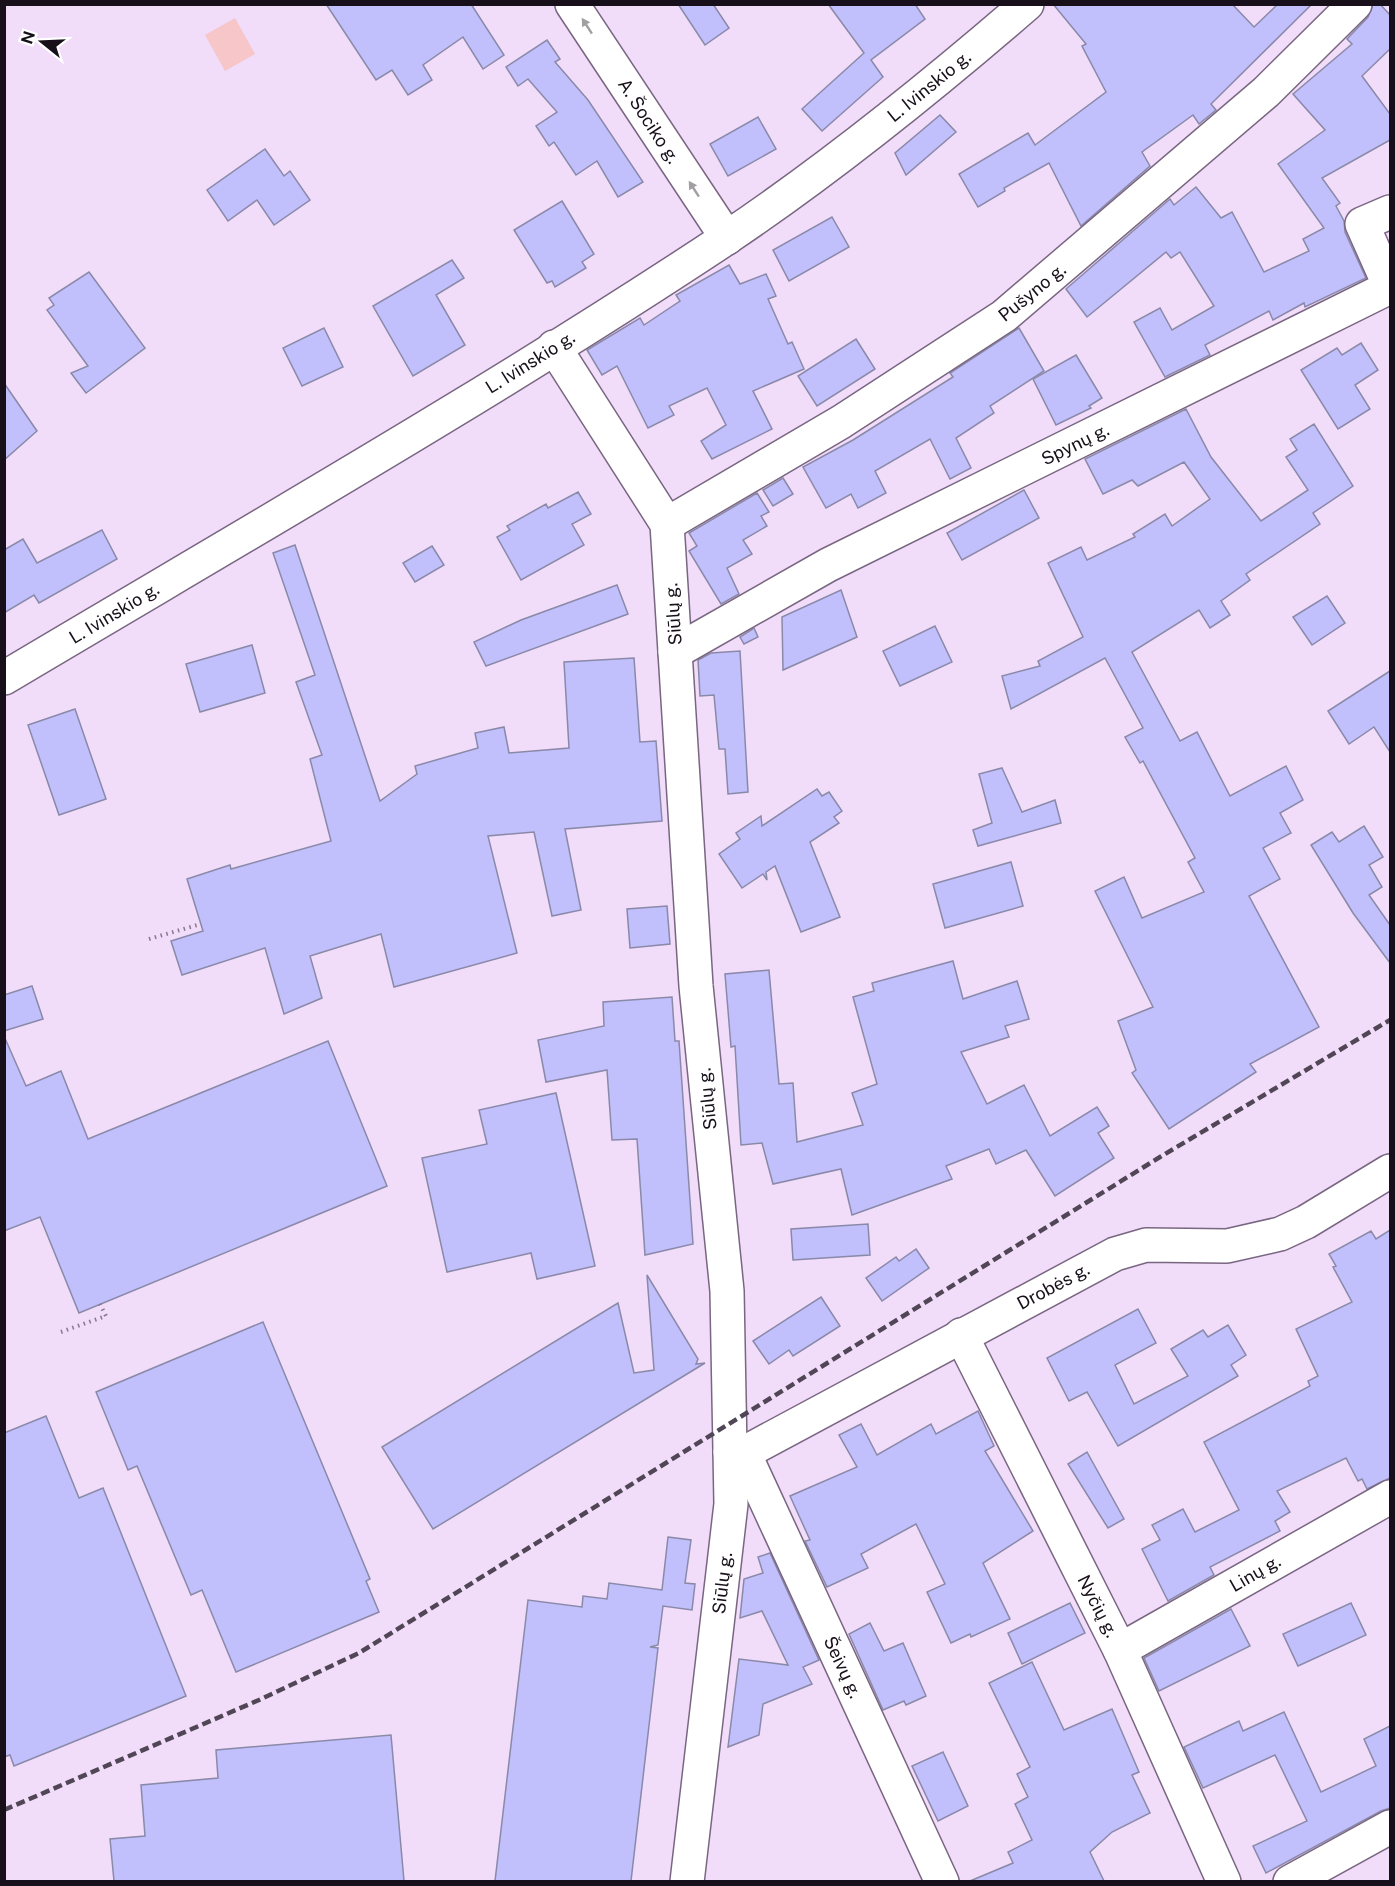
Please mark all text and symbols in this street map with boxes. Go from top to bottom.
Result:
north arrow [12,12,72,72]
one-way arrow [581,19,593,35]
text: N [17,29,39,46]
street label: L. Ivinskio g. [883,46,975,126]
street label: A. Šociko g. [614,75,684,167]
one-way arrow [689,181,700,197]
street label: Pušyno g. [994,258,1070,326]
street label: L. Ivinskio g. [482,326,578,398]
street label: Spynų g. [1038,419,1112,469]
street label: L. Ivinskio g. [65,578,163,648]
street label: Siūlų g. [660,582,686,646]
street label: Siūlų g. [693,1067,721,1131]
street label: Drobės g. [1013,1258,1093,1314]
street label: Linų g. [1226,1550,1284,1596]
street label: Siūlų g. [708,1551,736,1615]
street label: Nyčių g. [1073,1571,1123,1641]
street label: Šeivų g. [820,1633,866,1701]

